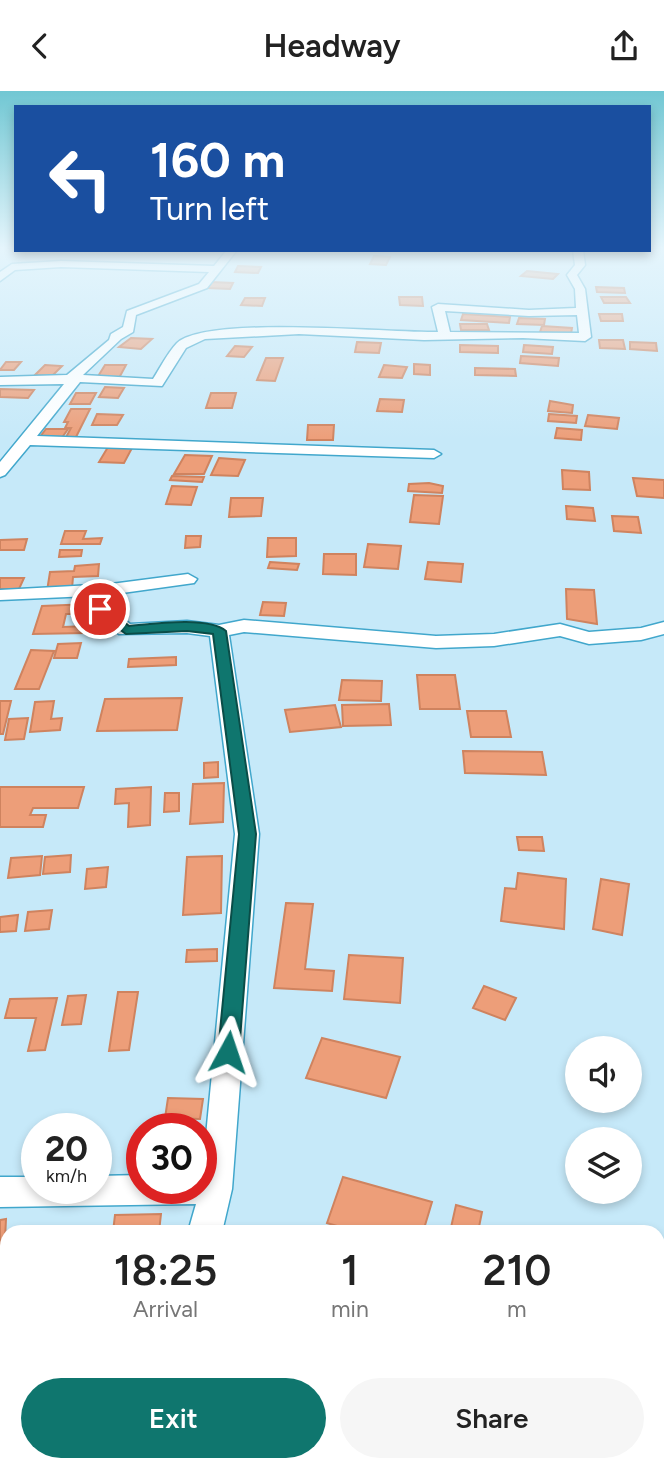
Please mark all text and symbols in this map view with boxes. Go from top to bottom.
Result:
icon: back [21,27,59,65]
text: Headway [263,27,401,65]
icon: share [605,27,643,65]
text: 160 m [150,130,285,189]
icon: left [35,133,126,224]
text: Turn left [150,190,269,228]
pin [70,579,130,639]
icon: arrive [81,590,119,628]
position arrow [191,1015,265,1089]
map controls [565,1036,642,1204]
button: sound [565,1036,642,1113]
speed limit sign: 30 [126,1113,217,1204]
button: layers [565,1127,642,1204]
text: 20 [45,1128,88,1170]
text: km/h [46,1165,87,1187]
text: 18:25 [114,1245,217,1296]
text: 1 [341,1245,359,1296]
text: 210 [483,1245,551,1296]
text: Arrival [133,1295,198,1323]
text: min [331,1295,369,1323]
text: m [507,1295,527,1323]
button: Exit [21,1378,326,1458]
button: Share [340,1378,644,1458]

